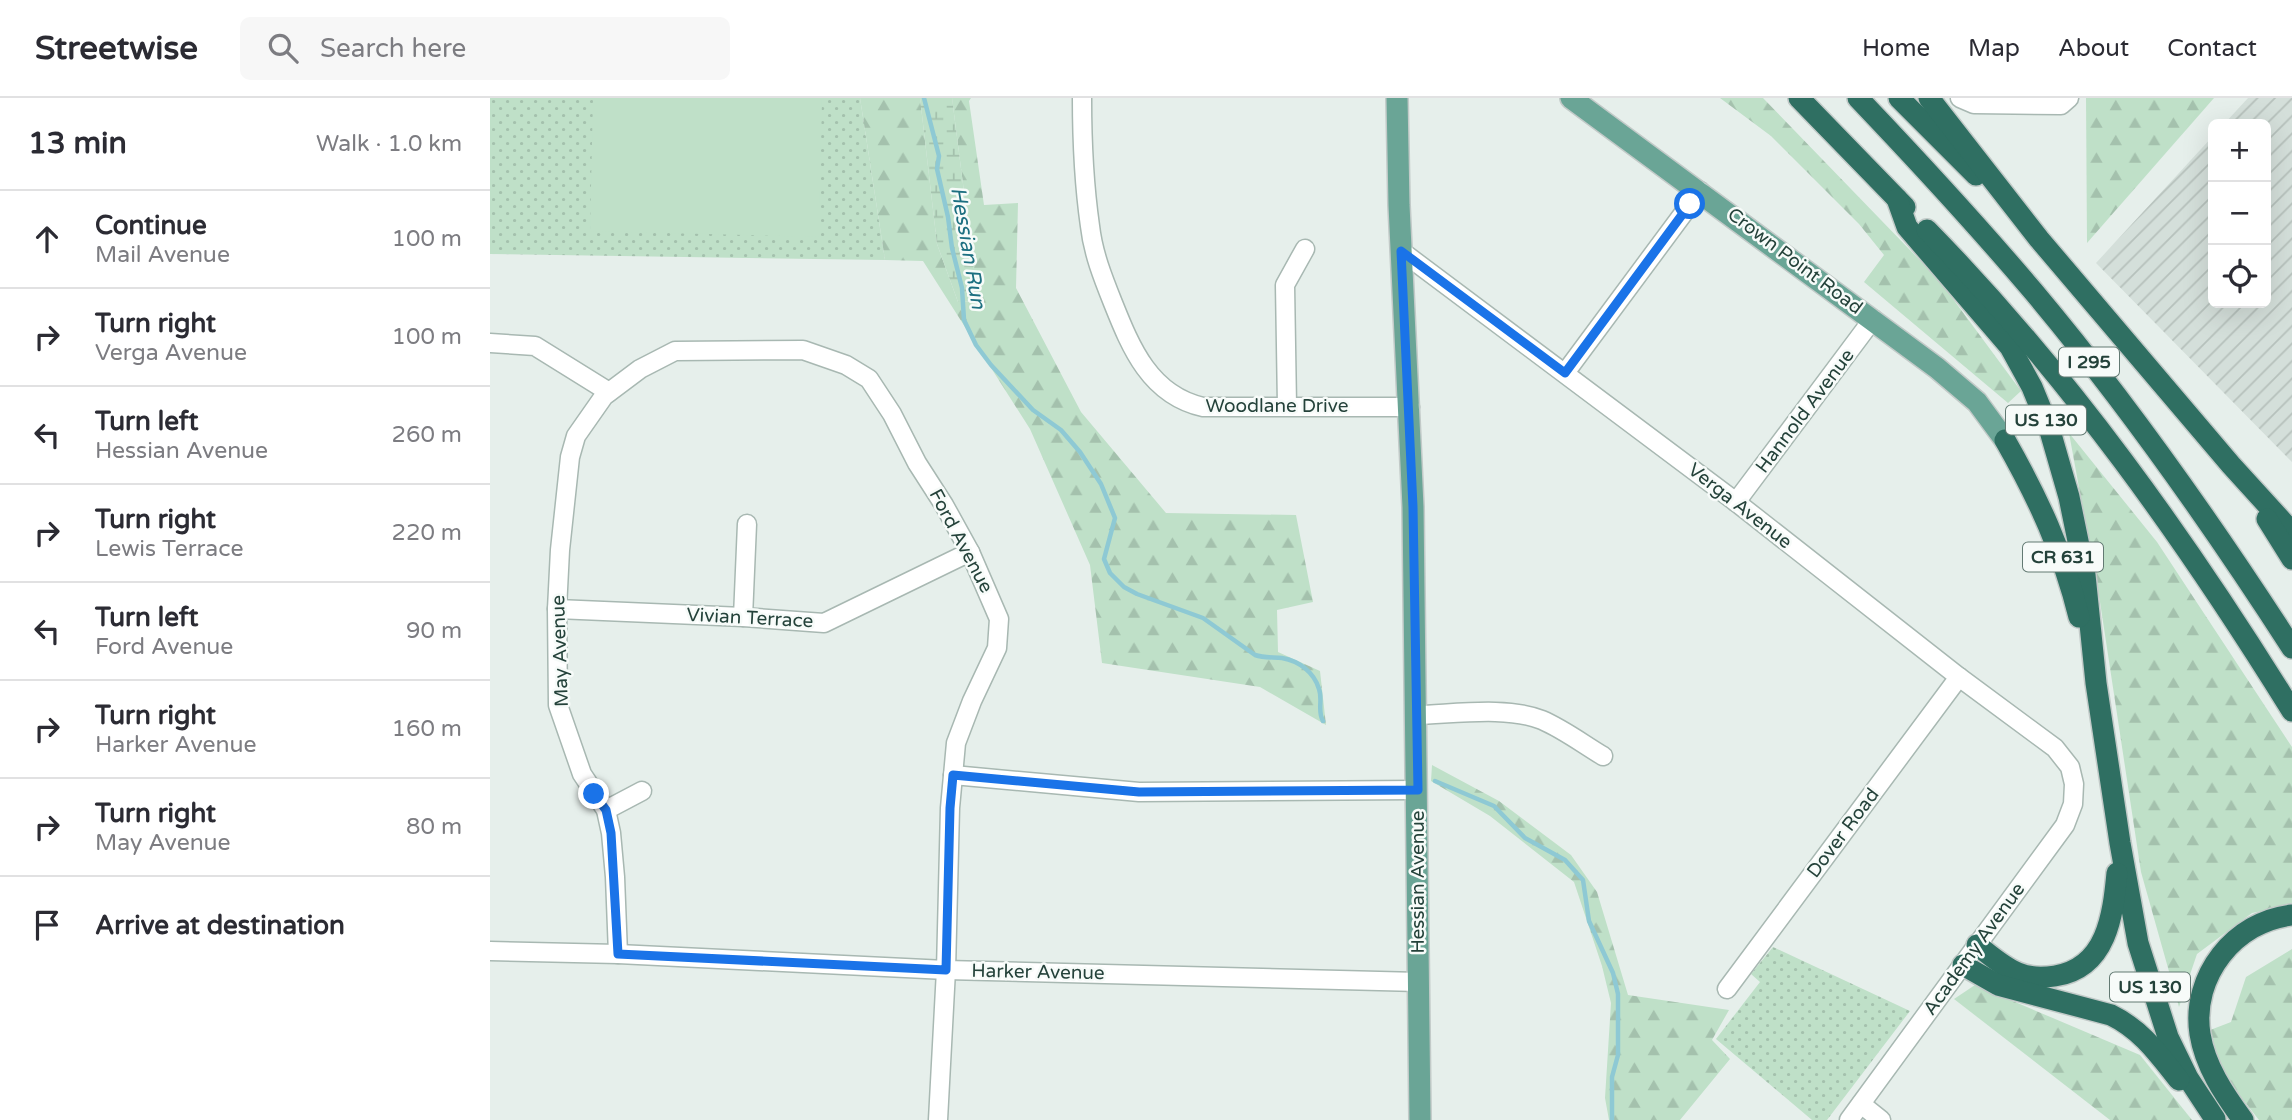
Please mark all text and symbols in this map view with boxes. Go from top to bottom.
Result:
search box [240,17,730,80]
text: Streetwise [35,29,198,68]
icon: search [264,29,302,67]
text: Search here [320,33,466,64]
text: Home [1862,34,1930,63]
text: Map [1968,34,2020,63]
text: About [2058,34,2129,63]
text: Contact [2167,34,2257,63]
map controls [2208,119,2271,308]
button: + [2208,119,2271,182]
text: 13 min [28,125,127,162]
text: Walk · 1.0 km [316,130,462,158]
button: − [2208,182,2271,245]
water label: Hessian Run [945,185,991,312]
route start [1674,188,1705,219]
street label: Crown Point Road [1723,203,1867,319]
text: Continue [95,210,207,241]
icon: ahead [28,220,66,258]
text: 100 m [392,225,462,253]
text: Mail Avenue [95,241,230,269]
button: locate [2208,245,2271,308]
text: Turn right [95,308,216,339]
icon: right [28,318,66,356]
text: 100 m [392,323,462,351]
text: Verga Avenue [95,339,247,367]
street label: Hannold Avenue [1751,345,1859,477]
road number: I 295 [2059,348,2119,376]
street label: Woodlane Drive [1206,395,1348,417]
text: Turn left [95,406,198,437]
road number: US 130 [2006,406,2086,434]
icon: left [28,416,66,454]
text: 260 m [392,421,462,449]
text: Hessian Avenue [95,437,268,465]
street label: Verga Avenue [1684,459,1796,553]
street label: Ford Avenue [924,485,998,597]
text: Turn right [95,504,216,535]
icon: right [28,514,66,552]
text: 220 m [392,519,462,547]
text: Lewis Terrace [95,535,243,563]
road number: CR 631 [2023,542,2103,572]
street label: May Avenue [547,595,573,707]
text: Turn left [95,602,198,633]
street label: Vivian Terrace [686,604,814,632]
icon: left [28,612,66,650]
text: 90 m [406,617,462,645]
text: Ford Avenue [95,633,233,661]
text: Turn right [95,700,216,731]
icon: right [28,710,66,748]
text: 160 m [392,715,462,743]
text: Harker Avenue [95,731,257,759]
route end [578,778,609,809]
street label: Dover Road [1802,784,1884,882]
text: Turn right [95,798,216,829]
icon: right [28,808,66,846]
street label: Hessian Avenue [1407,811,1429,954]
text: 80 m [406,813,462,841]
text: May Avenue [95,829,231,857]
street label: Academy Avenue [1919,879,2029,1019]
icon: arrive [28,906,66,944]
text: Arrive at destination [95,910,345,941]
street label: Harker Avenue [971,960,1105,984]
road number: US 130 [2110,972,2190,1002]

